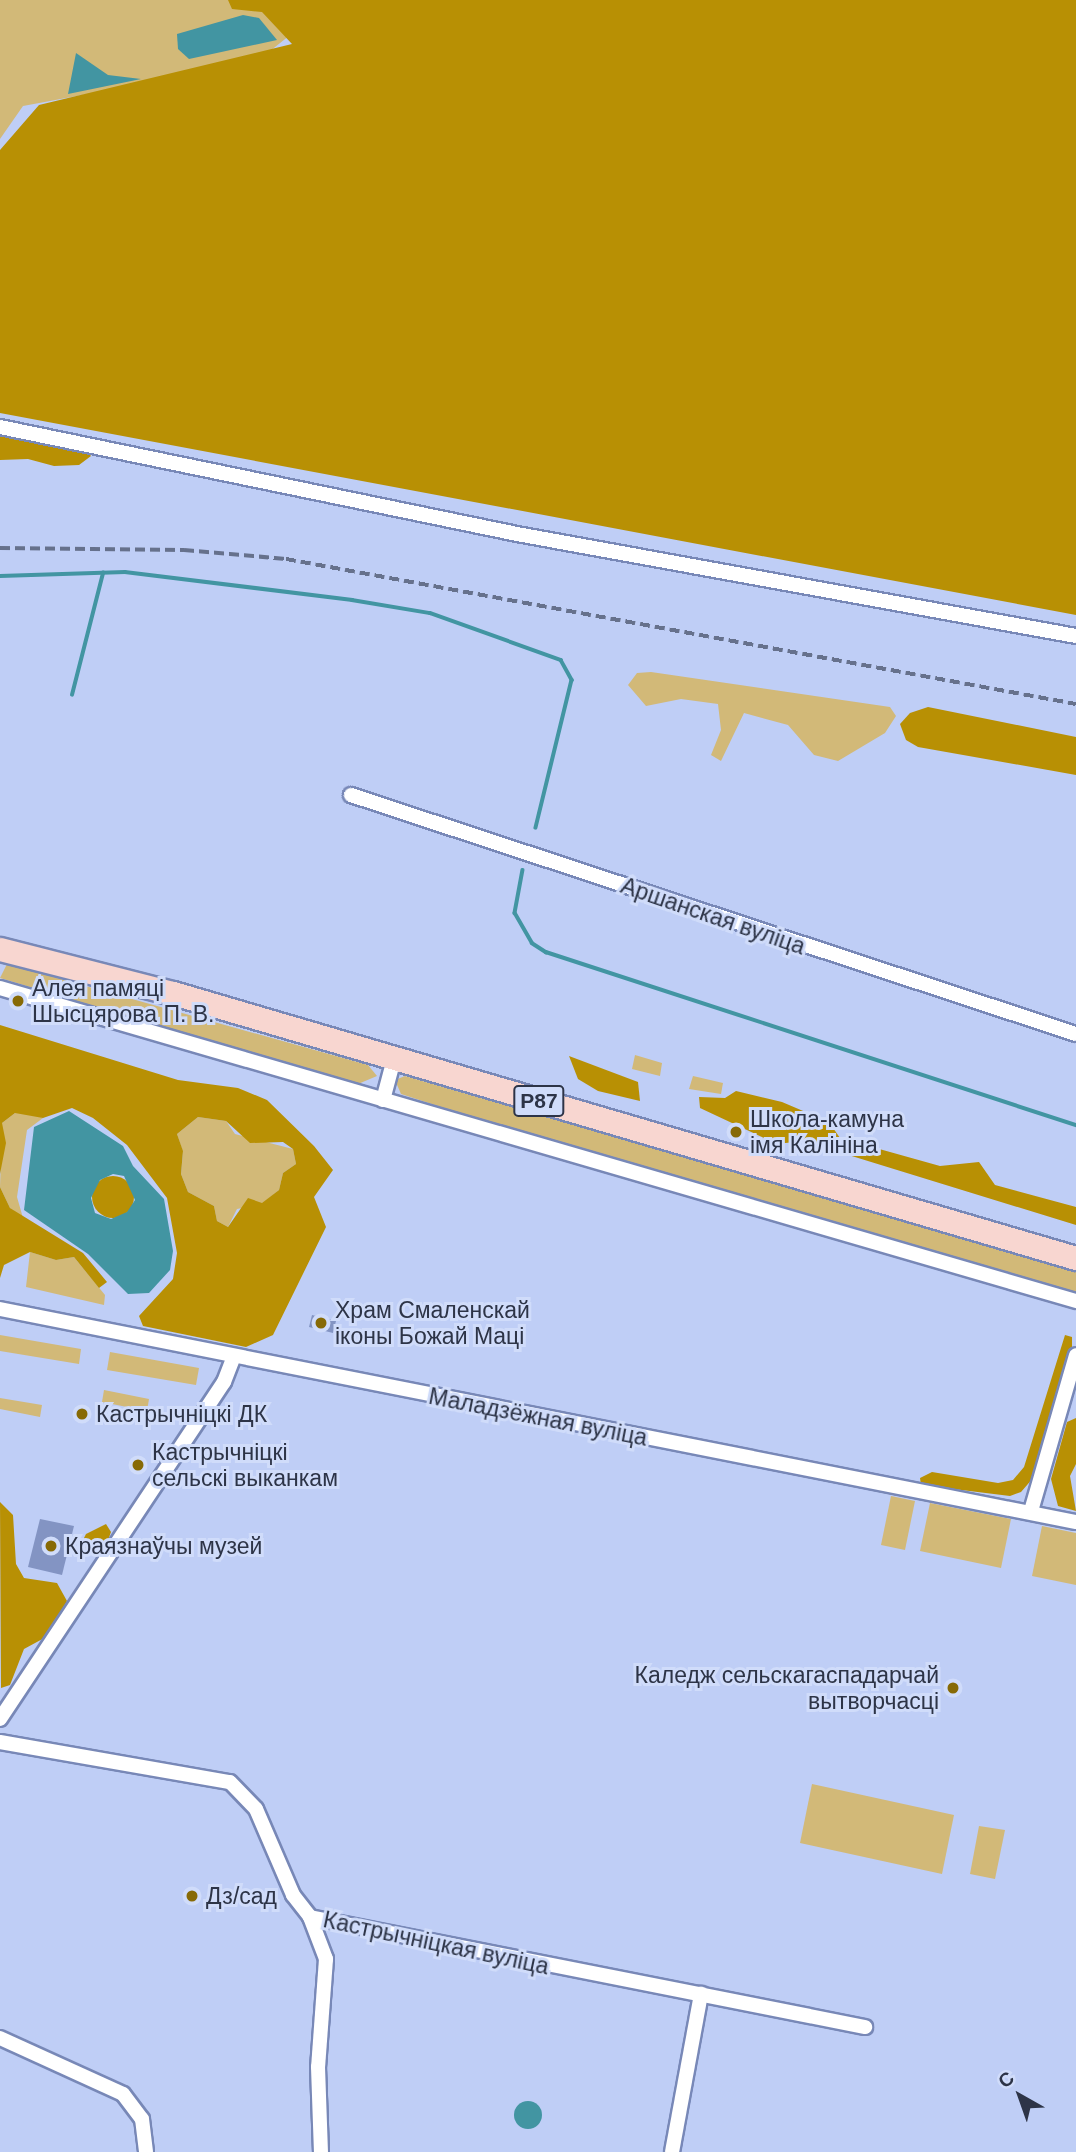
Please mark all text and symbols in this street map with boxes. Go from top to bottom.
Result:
street label: Аршанская вуліца [617,872,809,960]
place label: Алея памяці Шысцярова П. В. [32,974,215,1028]
marker: Алея памяці Шысцярова П. В. [10,993,26,1009]
road number: Р87 [513,1084,565,1118]
place label: Школа-камуна імя Калініна [750,1105,904,1159]
marker: Школа-камуна імя Калініна [728,1124,744,1140]
place label: Храм Смаленскай іконы Божай Маці [335,1296,530,1350]
marker: Храм Смаленскай іконы Божай Маці [313,1315,329,1331]
street label: Маладзёжная вуліца [426,1382,650,1452]
place label: Кастрычніцкі ДК [96,1400,267,1428]
marker: Кастрычніцкі ДК [74,1406,90,1422]
place label: Кастрычніцкі сельскі выканкам [152,1438,338,1492]
marker: Кастрычніцкі сельскі выканкам [130,1457,146,1473]
place label: Краязнаўчы музей [65,1532,262,1560]
marker: Краязнаўчы музей [43,1538,59,1554]
place label: Каледж сельскагаспадарчай вытворчасці [635,1661,939,1715]
marker: Каледж сельскагаспадарчай вытворчасці [945,1680,961,1696]
place label: Дз/сад [206,1882,277,1910]
marker: Дз/сад [184,1888,200,1904]
street label: Кастрычніцкая вуліца [321,1906,551,1980]
north arrow [985,2061,1055,2131]
text: С [994,2067,1018,2092]

